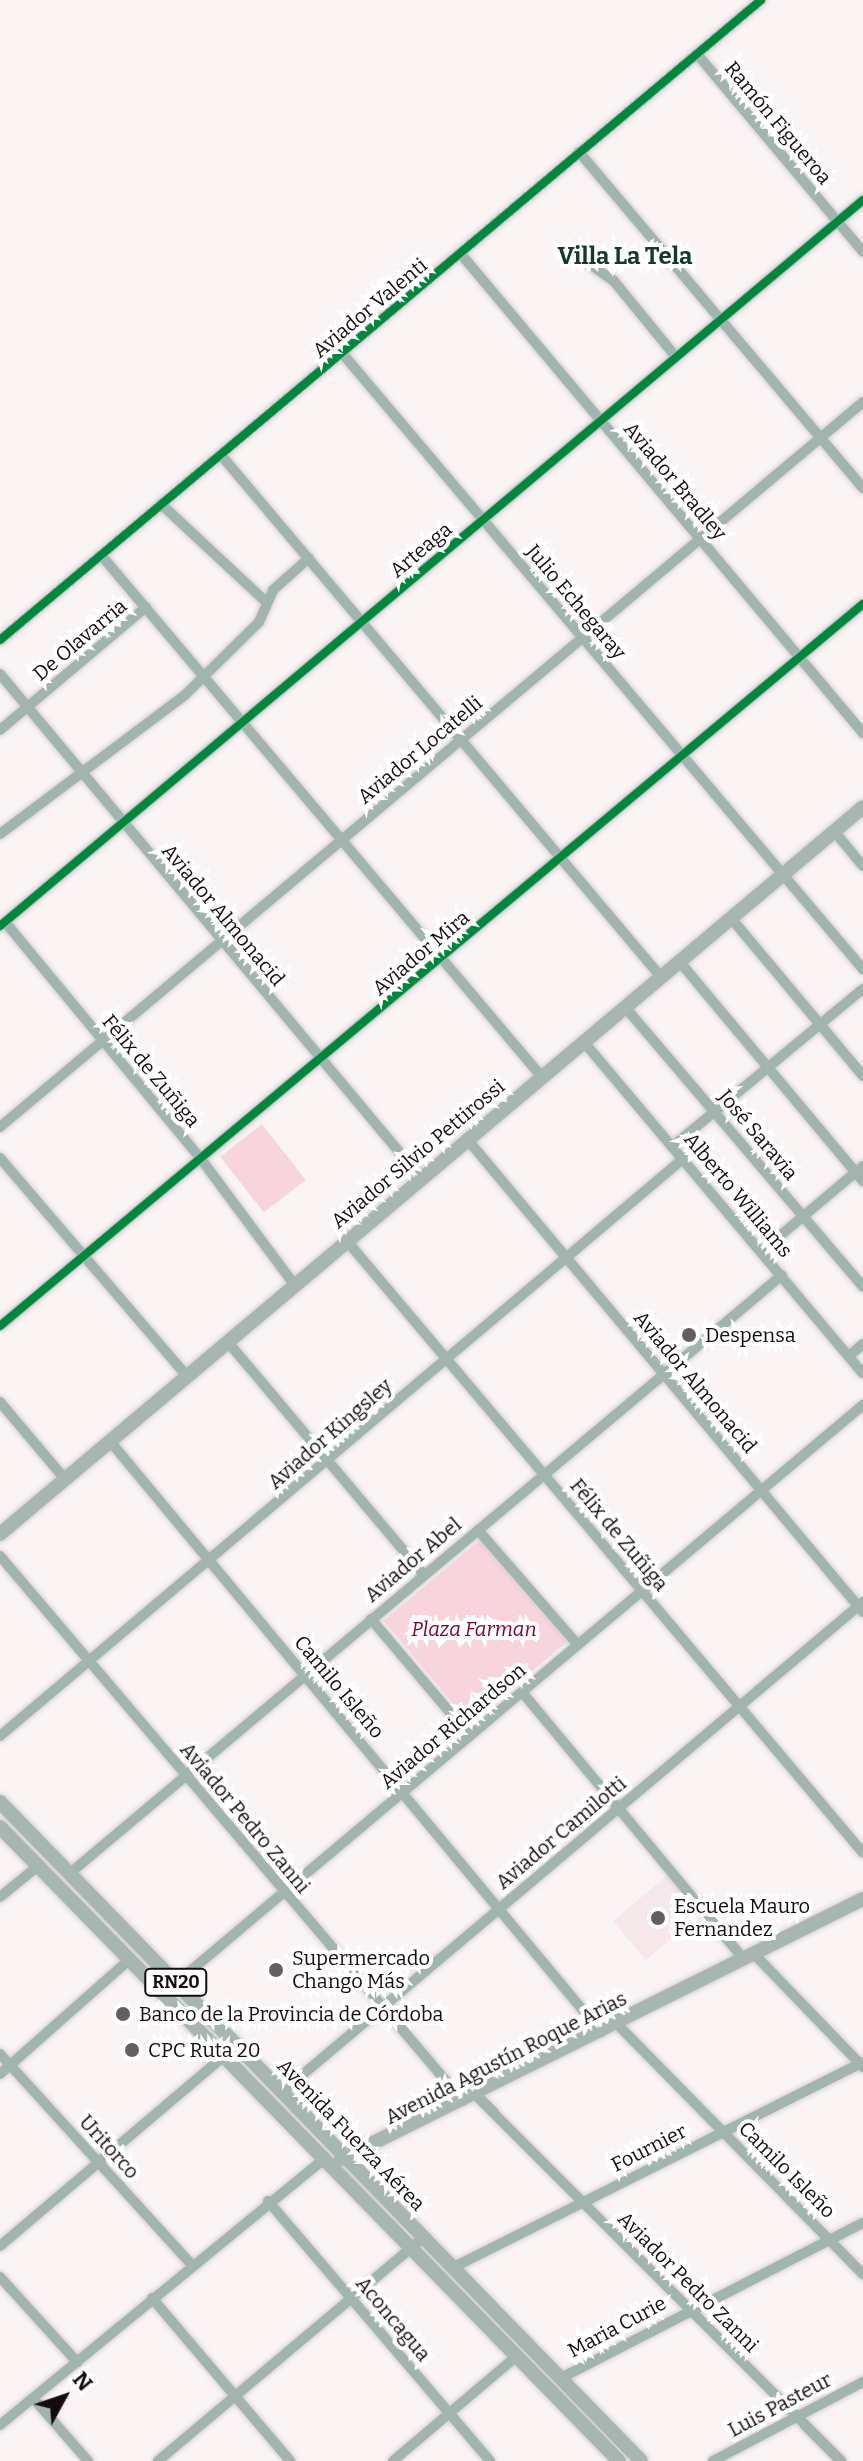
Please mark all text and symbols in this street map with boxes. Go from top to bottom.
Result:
street label: Ramón Figueroa [720,57,836,189]
district label: Villa La Tela [558,243,692,271]
street label: Aviador Valenti [308,253,432,363]
street label: Aviador Bradley [619,417,731,545]
street label: Arteaga [385,517,457,583]
street label: Julio Echegaray [521,540,631,664]
street label: De Olavarria [28,594,132,686]
street label: Aviador Locatelli [353,691,487,809]
street label: Aviador Almonacid [157,839,289,991]
street label: Aviador Mira [368,905,474,1001]
street label: Félix de Zuñiga [97,1010,205,1132]
street label: Aviador Silvio Pettirossi [326,1074,510,1234]
street label: José Saravia [713,1085,803,1185]
street label: Alberto Williams [679,1128,797,1262]
street label: Aviador Almonacid [629,1306,761,1458]
place label: Despensa [705,1323,796,1347]
marker: Despensa [680,1326,698,1344]
street label: Aviador Kingsley [263,1374,397,1494]
street label: Félix de Zuñiga [565,1474,673,1596]
street label: Aviador Abel [360,1513,466,1607]
park label: Plaza Farman [411,1617,537,1641]
street label: Camilo Isleño [289,1631,389,1743]
street label: Aviador Richardson [375,1658,531,1794]
street label: Aviador Pedro Zanni [175,1738,315,1898]
street label: Aviador Camilotti [491,1772,631,1894]
place label: Escuela Mauro Fernandez [674,1894,810,1941]
marker: Escuela Mauro Fernandez [649,1909,667,1927]
place label: Supermercado Chango Más [292,1946,430,1993]
marker: Supermercado Chango Más [267,1961,285,1979]
road number: RN20 [144,1968,208,1996]
street label: Avenida Agustín Roque Arias [381,1987,631,2129]
place label: Banco de la Provincia de Córdoba [139,2002,443,2026]
marker: Banco de la Provincia de Córdoba [114,2005,132,2023]
place label: CPC Ruta 20 [148,2038,260,2062]
marker: CPC Ruta 20 [123,2041,141,2059]
street label: Avenida Fuerza Aérea [272,2054,430,2216]
street label: Uritorco [74,2110,144,2184]
street label: Camilo Isleño [734,2117,840,2223]
street label: Fournier [607,2119,691,2177]
street label: Aviador Pedro Zanni [613,2207,763,2357]
street label: Aconcagua [351,2272,435,2366]
street label: Maria Curie [564,2291,670,2363]
north arrow [24,2357,104,2437]
text: N [67,2366,99,2396]
street label: Luis Pasteur [724,2368,836,2442]

